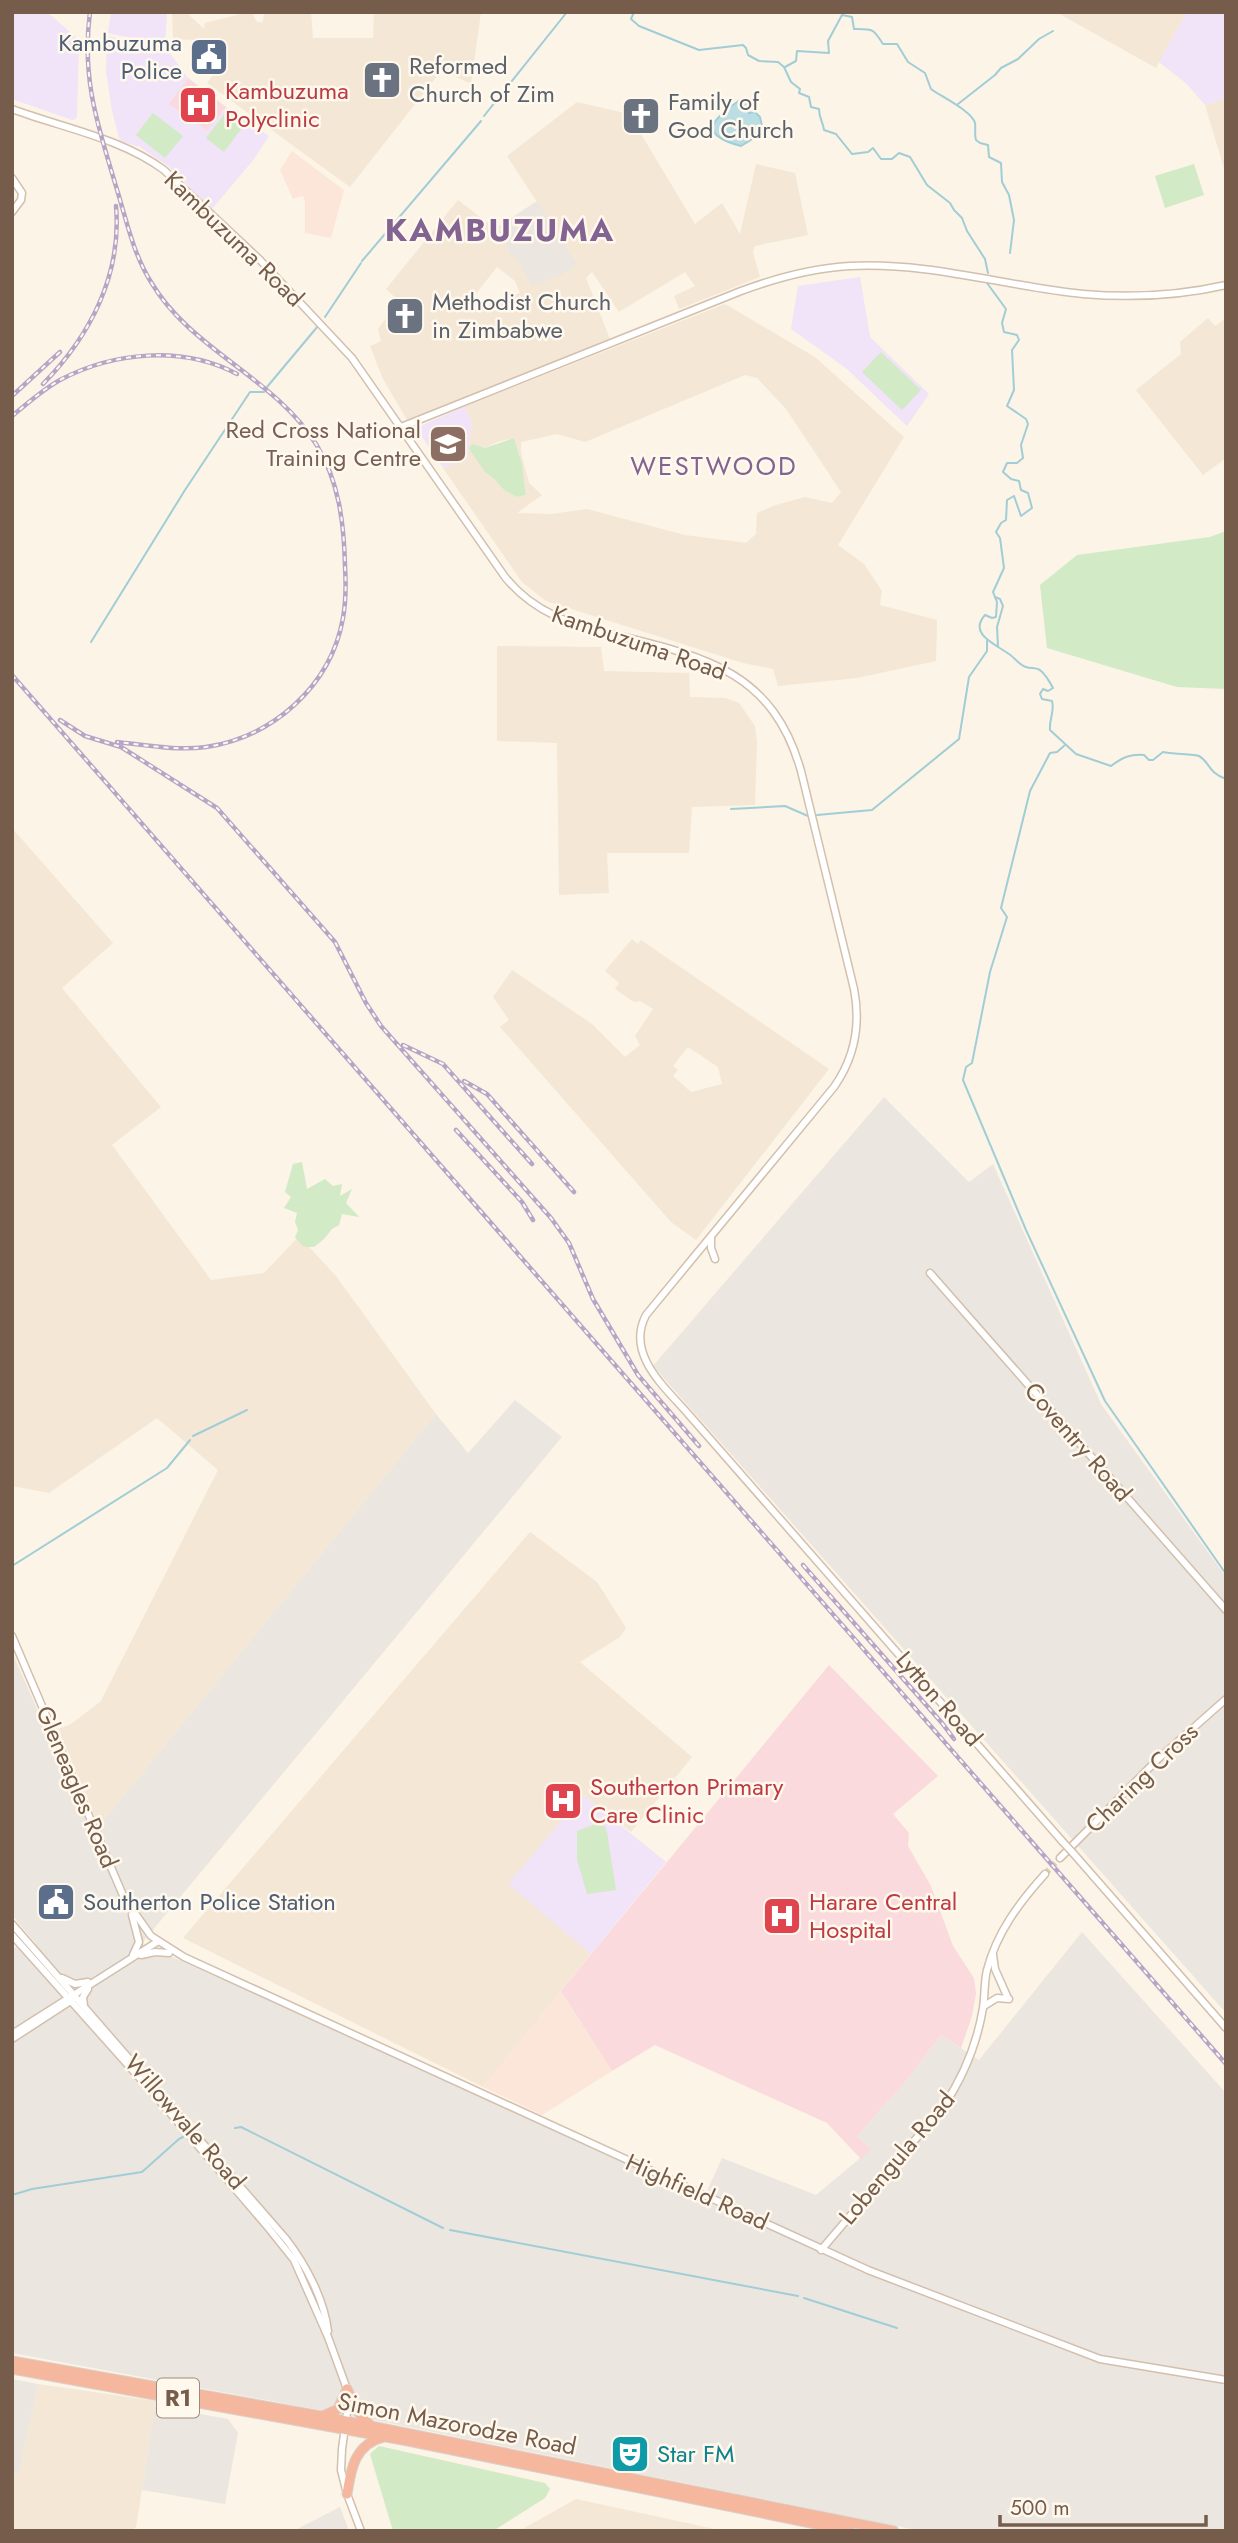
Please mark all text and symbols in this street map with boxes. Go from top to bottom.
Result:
place label: Kambuzuma Police [58,25,182,88]
public building icon: Kambuzuma Police [188,36,230,78]
place label: Reformed Church of Zim [409,48,555,111]
church icon: Reformed Church of Zim [361,59,403,101]
place label: Kambuzuma Polyclinic [225,73,349,136]
hospital icon: Kambuzuma Polyclinic [177,84,219,126]
place label: Family of God Church [668,84,794,147]
church icon: Family of God Church [620,95,662,137]
street label: Kambuzuma Road [156,163,312,315]
district label: KAMBUZUMA [385,207,615,253]
place label: Methodist Church in Zimbabwe [432,284,611,347]
church icon: Methodist Church in Zimbabwe [384,295,426,337]
place label: Red Cross National Training Centre [225,412,421,475]
school or university icon: Red Cross National Training Centre [427,423,469,465]
district label: WESTWOOD [630,447,798,485]
street label: Kambuzuma Road [547,596,731,689]
street label: Coventry Road [1016,1374,1140,1509]
street label: Lytton Road [888,1643,991,1754]
street label: Gleneagles Road [28,1700,127,1873]
street label: Charing Cross [1077,1715,1206,1841]
place label: Southerton Primary Care Clinic [590,1769,784,1832]
hospital icon: Southerton Primary Care Clinic [542,1780,584,1822]
public building icon: Southerton Police Station [35,1881,77,1923]
place label: Southerton Police Station [83,1884,336,1919]
place label: Harare Central Hospital [809,1884,957,1947]
hospital icon: Harare Central Hospital [761,1895,803,1937]
street label: Willowvale Road [116,2046,254,2197]
street label: Lobengula Road [830,2083,963,2232]
street label: Highfield Road [620,2144,774,2239]
road number: R1 [157,2378,199,2418]
street label: Simon Mazorodze Road [335,2383,579,2464]
theatre icon: Star FM [609,2433,651,2475]
place label: Star FM [657,2436,734,2471]
scale bar [1000,2484,1206,2528]
text: 500 m [1010,2493,1070,2523]

